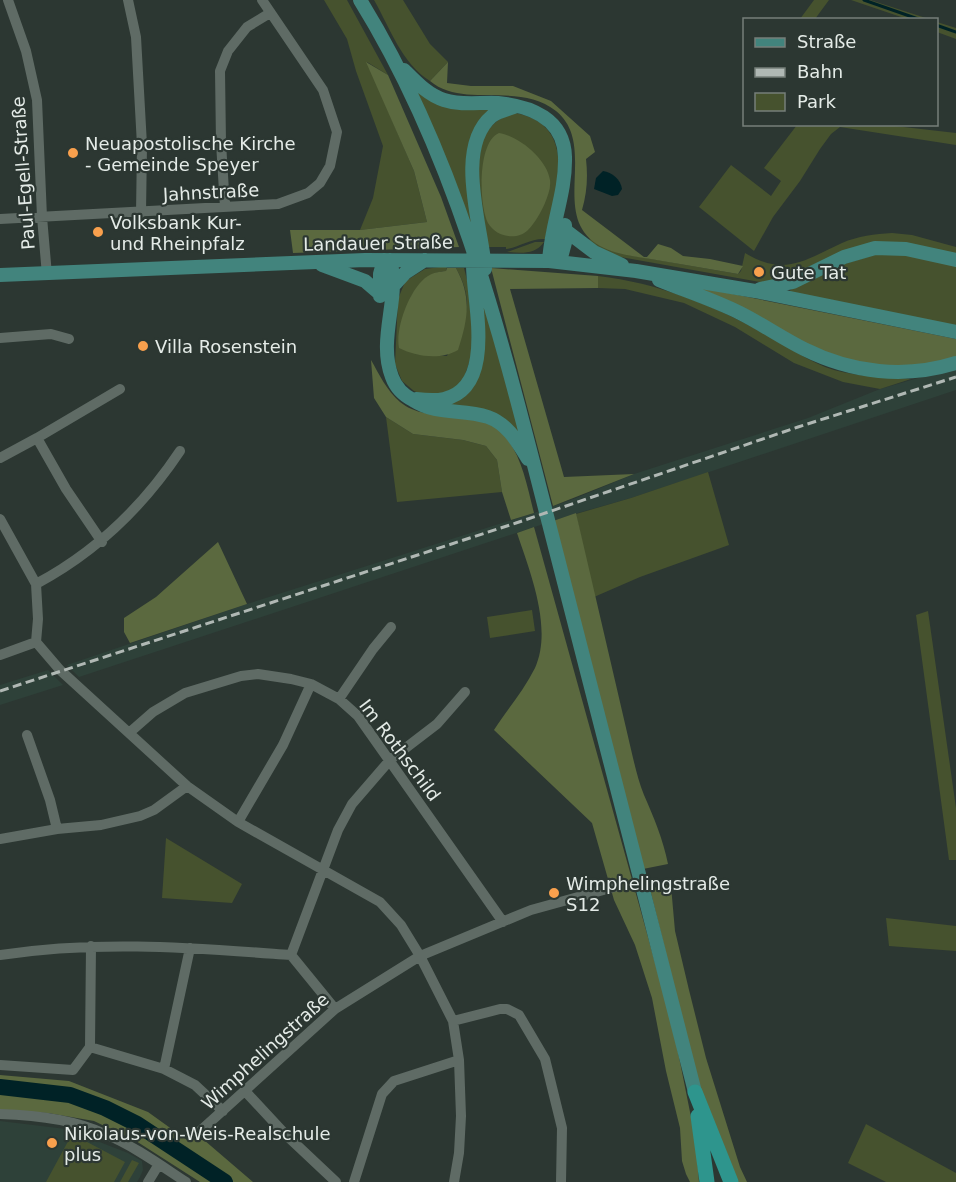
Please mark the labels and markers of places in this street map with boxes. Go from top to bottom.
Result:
place label: Neuapostolische Kirche - Gemeinde Speyer [85,133,296,175]
marker: Neuapostolische Kirche - Gemeinde Speyer [66,146,80,160]
place label: Volksbank Kur- und Rheinpfalz [110,212,245,254]
marker: Volksbank Kur- und Rheinpfalz [91,225,105,239]
place label: Gute Tat [771,262,846,283]
marker: Gute Tat [752,265,766,279]
place label: Villa Rosenstein [155,336,297,357]
marker: Villa Rosenstein [136,339,150,353]
place label: Wimphelingstraße S12 [566,873,730,915]
marker: Wimphelingstraße S12 [547,886,561,900]
place label: Nikolaus-von-Weis-Realschule plus [64,1123,331,1165]
marker: Nikolaus-von-Weis-Realschule plus [45,1136,59,1150]

